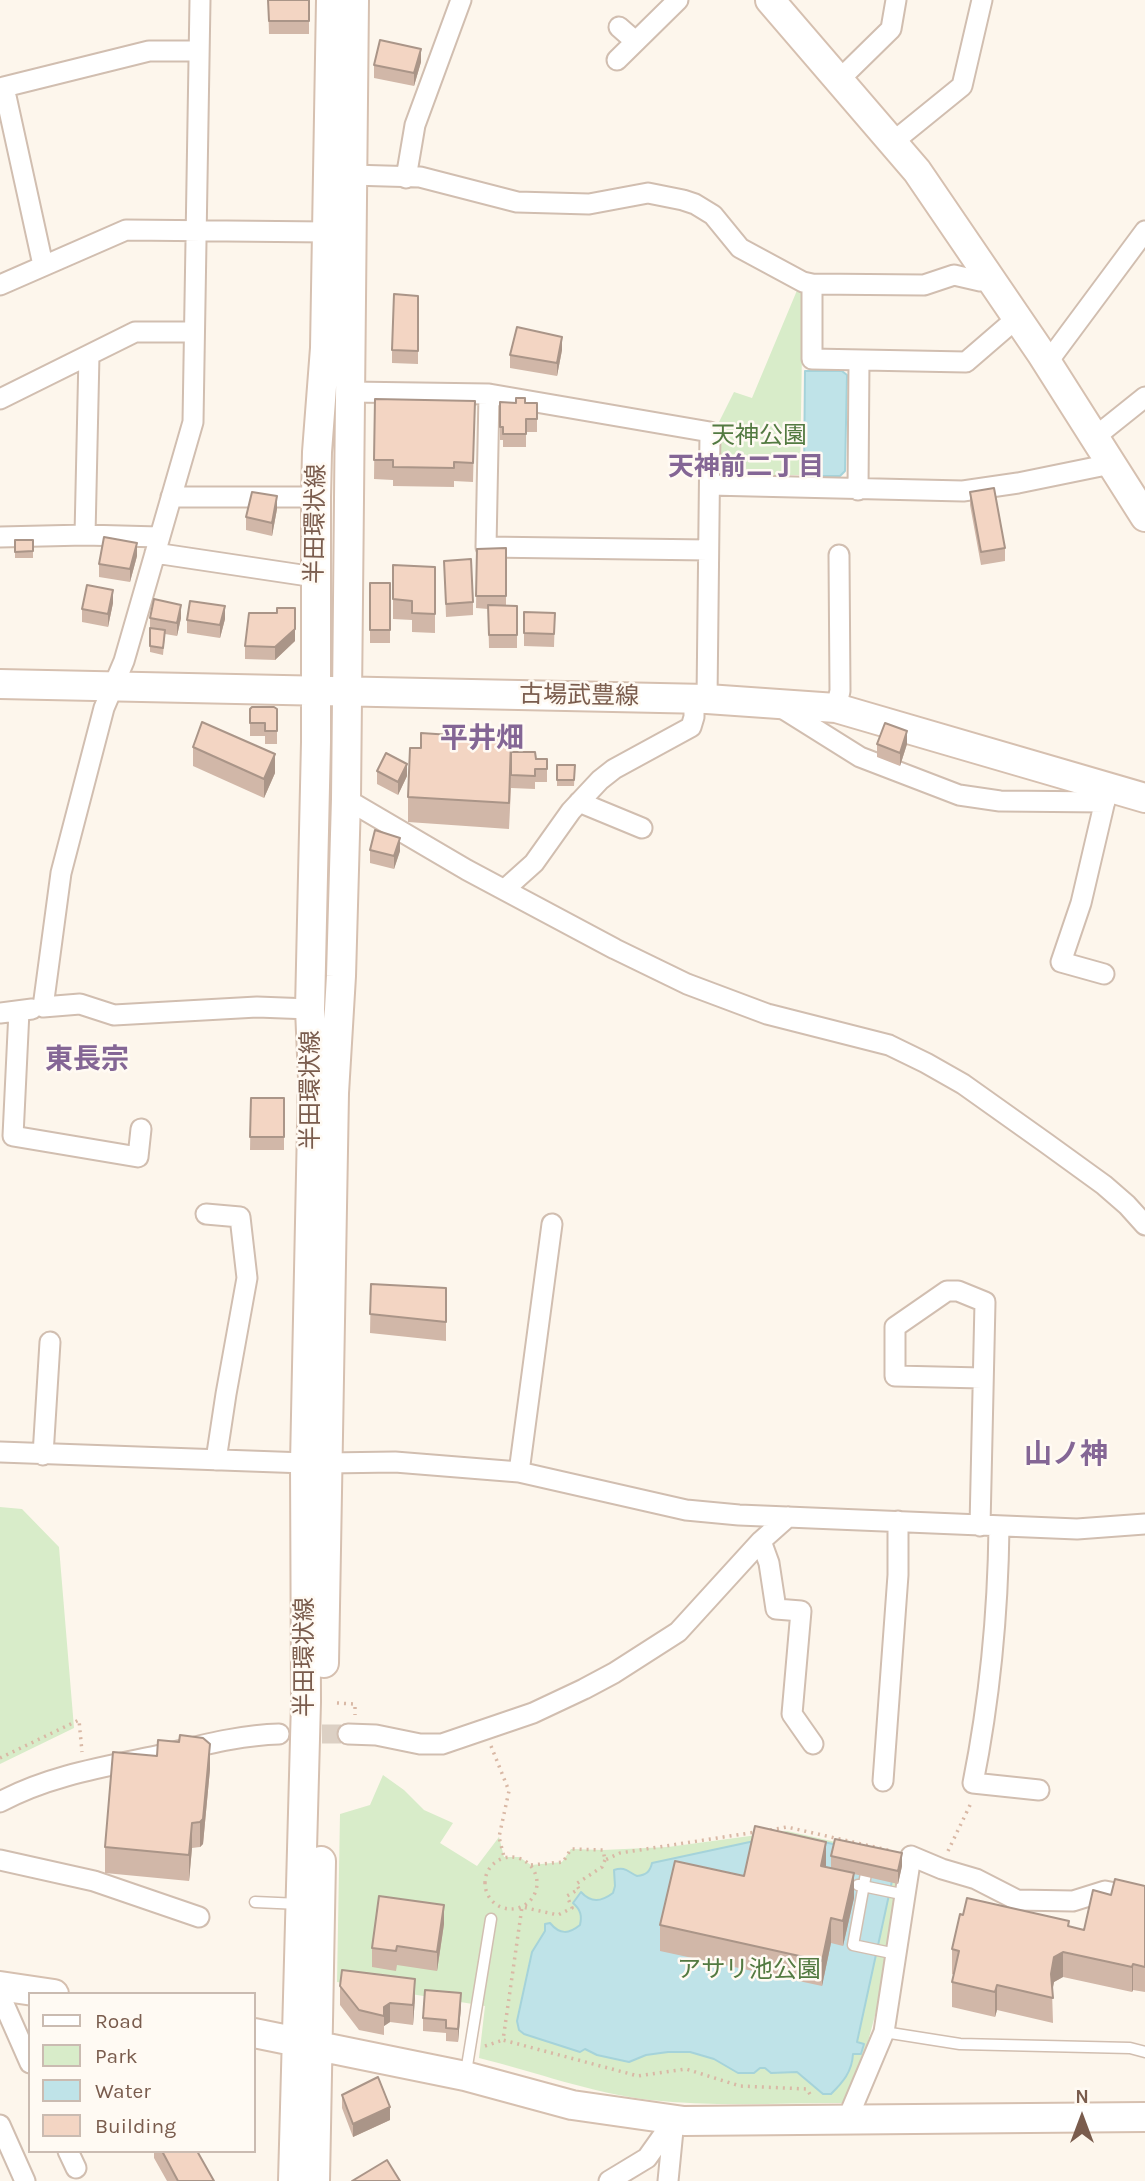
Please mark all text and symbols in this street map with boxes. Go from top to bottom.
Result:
park label: 天神公園 [711,422,807,450]
district label: 天神前二丁目 [668,452,824,484]
street label: 半田環状線 [301,464,331,584]
street label: 古場武豊線 [519,681,639,711]
district label: 平井畑 [440,722,524,756]
street label: 半田環状線 [297,1030,325,1150]
district label: 東長宗 [45,1043,129,1077]
district label: 山ノ神 [1024,1438,1108,1472]
street label: 半田環状線 [291,1597,319,1717]
park label: アサリ池公園 [677,1956,821,1984]
legend [28,1992,256,2153]
text: Road [95,2009,143,2033]
text: Park [95,2044,138,2068]
text: Water [95,2079,151,2103]
north arrow [1047,2083,1117,2153]
text: N [1075,2086,1089,2108]
text: Building [95,2114,176,2138]

